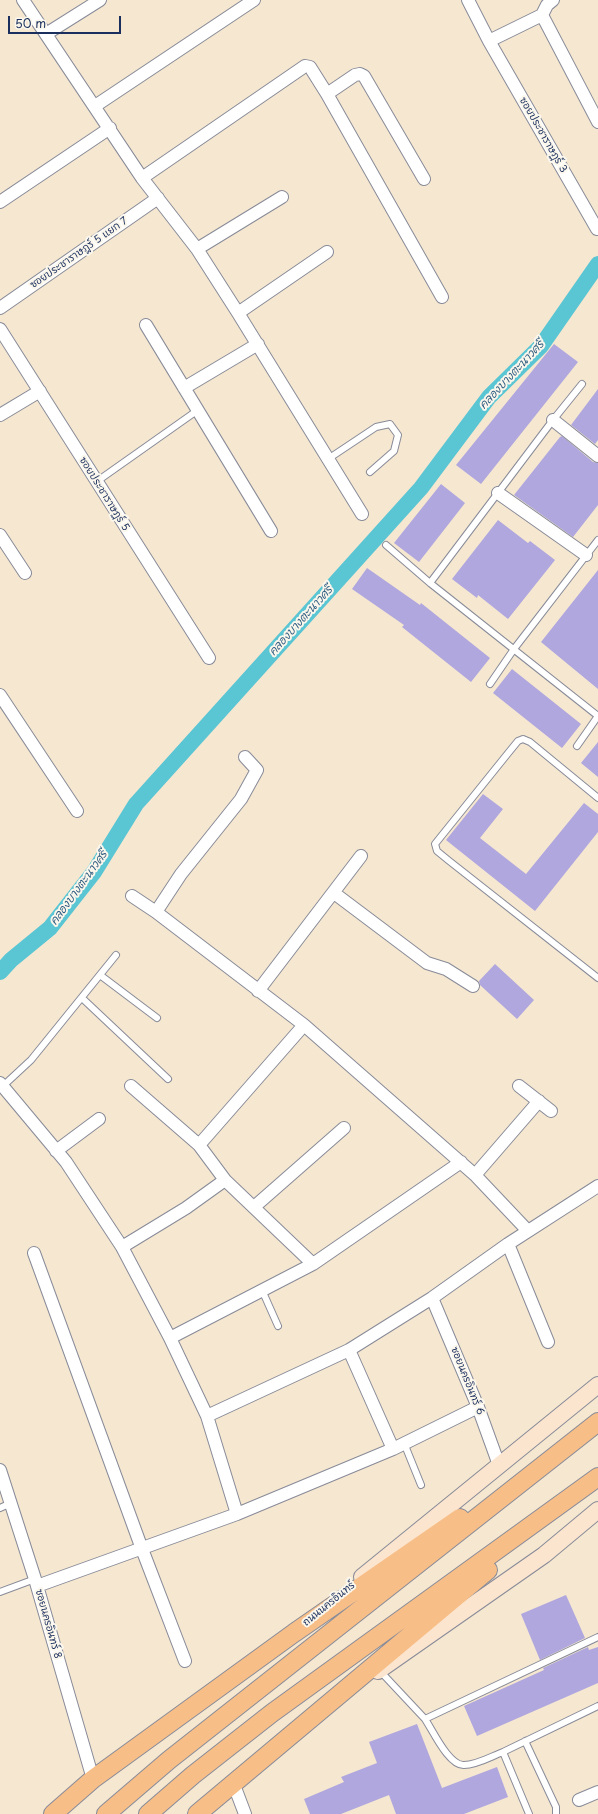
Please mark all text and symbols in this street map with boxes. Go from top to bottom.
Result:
scale bar [10,8,123,34]
text: 50 m [15,14,46,32]
street label: ซอยประชาราษฏร์ 3 [517,95,569,175]
street label: ซอยประชาราษฎร์ 5 แยก 7 [28,215,130,291]
water label: คลองบางตะนาวศรี [477,338,547,412]
street label: ซอยประชาราษฏร์ 5 [76,455,132,533]
water label: คลองบางตะนาวศรี [266,584,336,658]
water label: คลองบางตะนาวศรี [48,848,110,928]
street label: ซอยนครอินทร์ 6 [448,1345,486,1417]
street label: ถนนนครอินทร์ [301,1579,357,1629]
street label: ซอยนครอินทร์ 8 [32,1588,64,1660]

